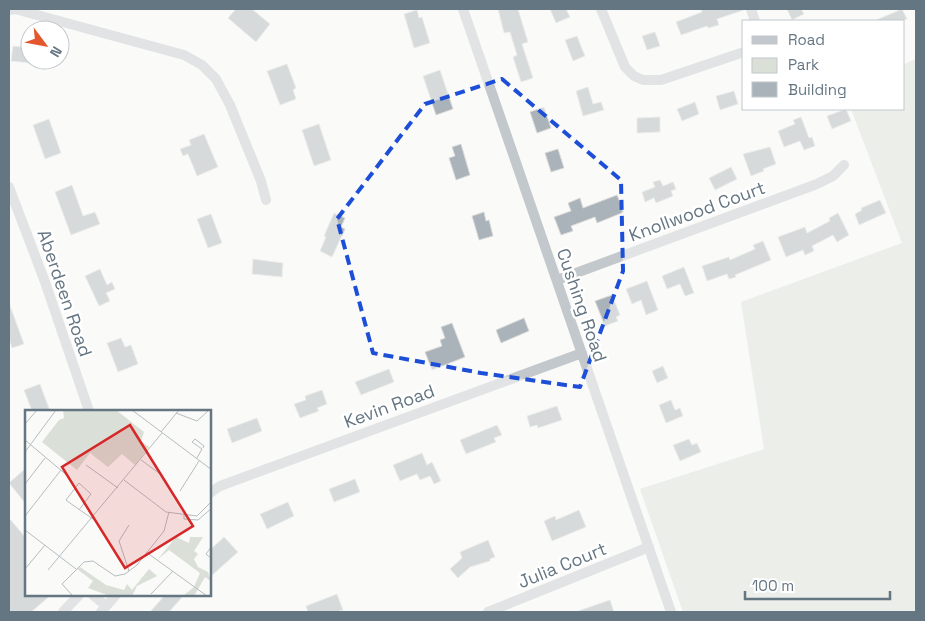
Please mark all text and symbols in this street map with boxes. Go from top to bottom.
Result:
north arrow [20,20,70,70]
legend [742,20,905,110]
text: Road [788,30,825,49]
text: N [46,43,66,61]
text: Park [788,55,819,74]
text: Building [788,80,847,99]
street label: Knollwood Court [626,176,768,246]
street label: Aberdeen Road [33,226,97,360]
street label: Cushing Road [552,245,612,365]
street label: Kevin Road [340,379,438,433]
inset map [25,410,211,596]
street label: Julia Court [514,537,610,593]
scale bar [745,568,890,600]
text: 100 m [752,576,794,595]

